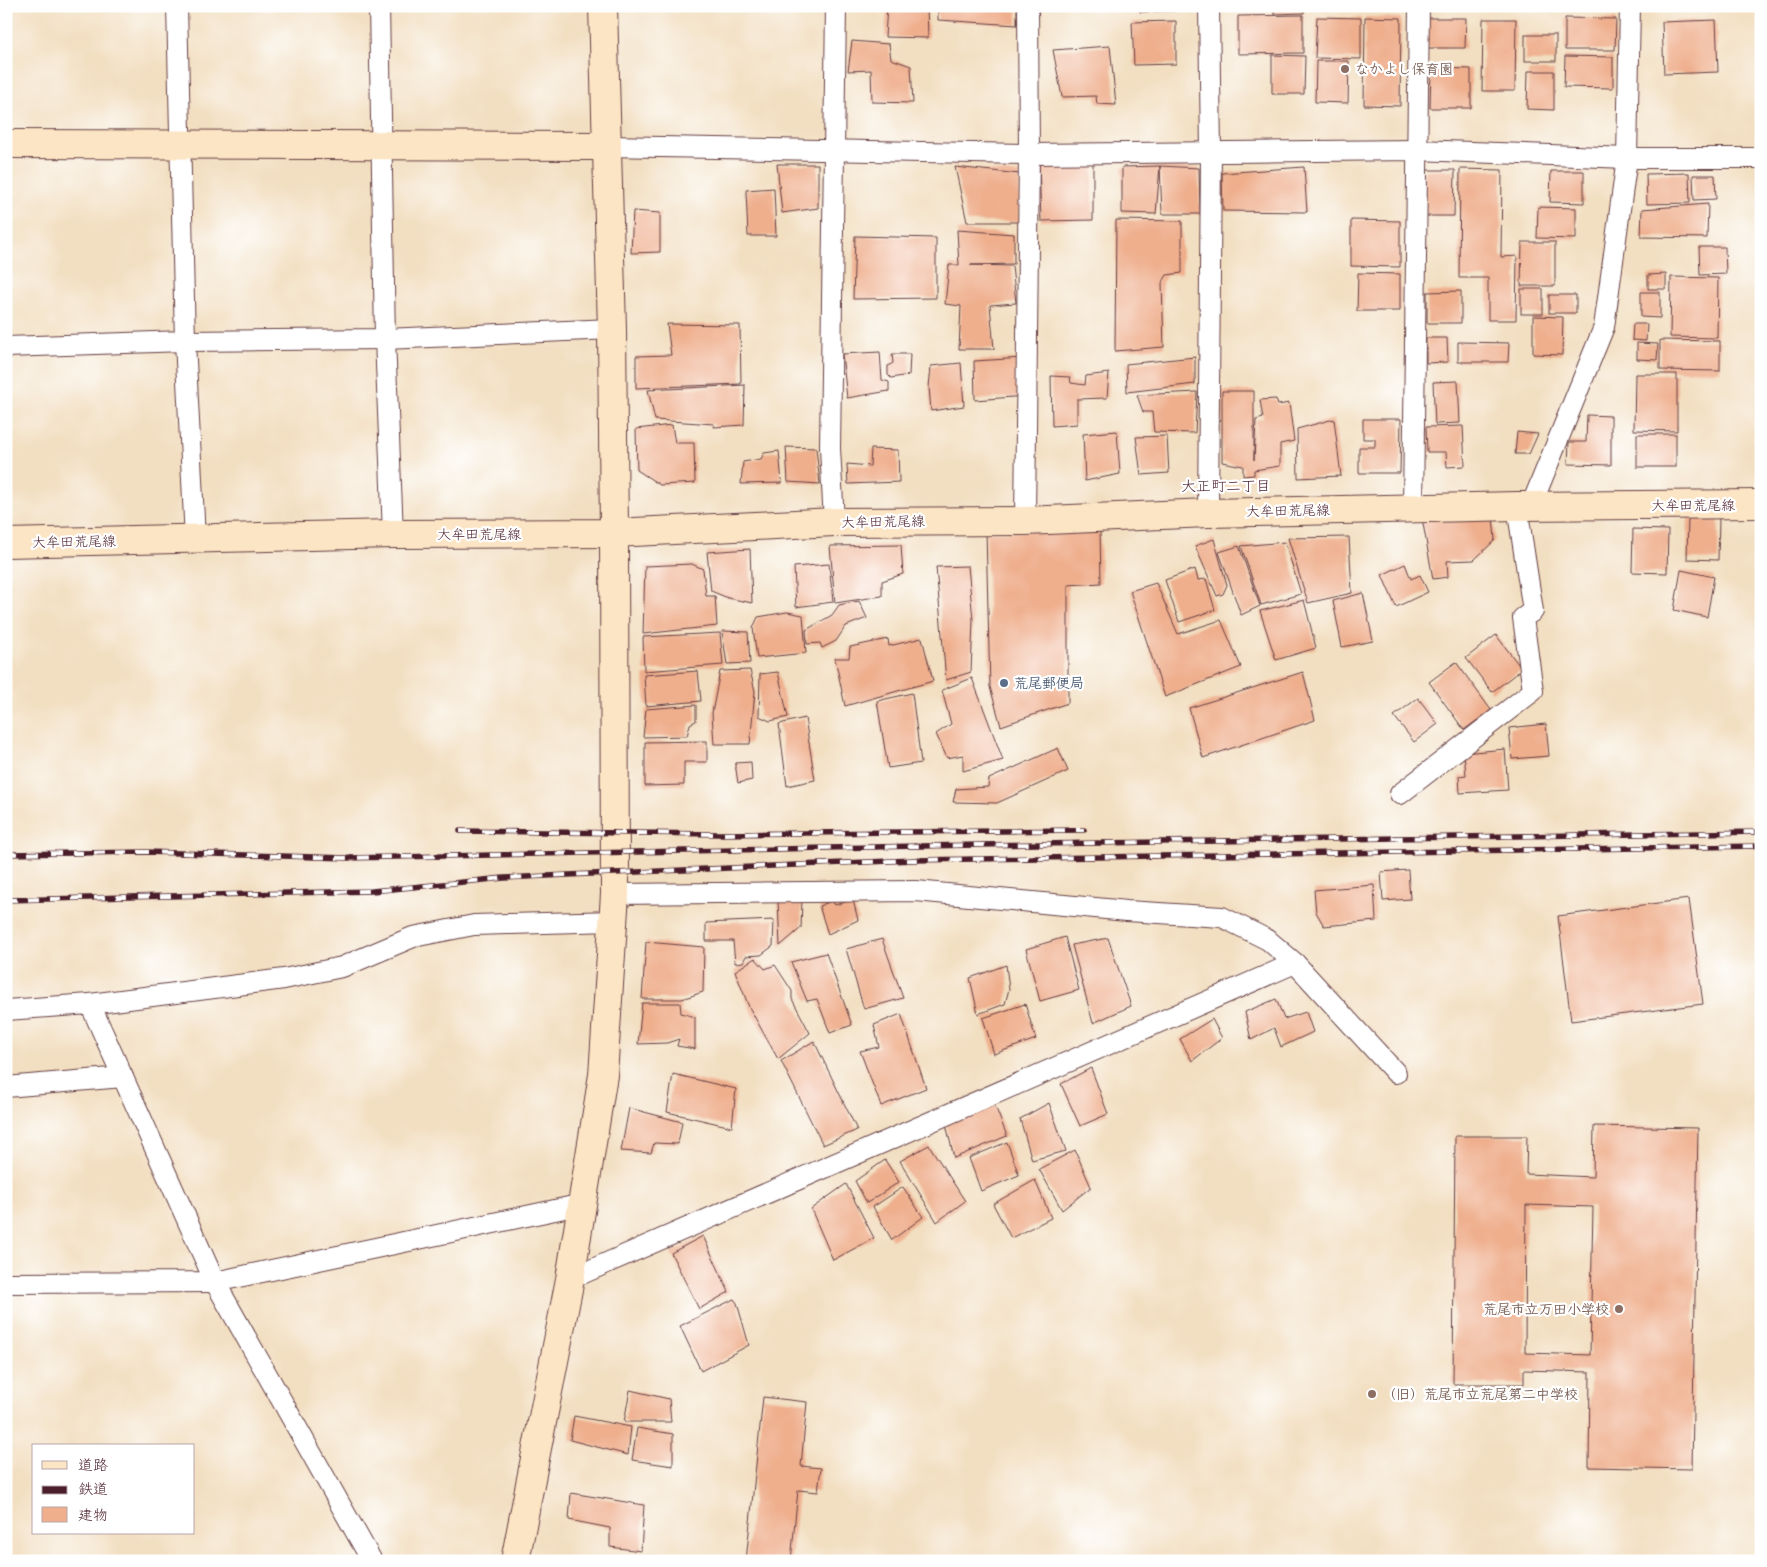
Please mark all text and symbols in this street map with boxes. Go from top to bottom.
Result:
place label: なかよし保育園 [1355,61,1453,78]
marker: なかよし保育園 [1339,63,1351,75]
district label: 大正町二丁目 [1181,477,1271,496]
street label: 大牟田荒尾線 [1651,497,1735,514]
street label: 大牟田荒尾線 [1246,502,1330,520]
street label: 大牟田荒尾線 [841,513,925,531]
street label: 大牟田荒尾線 [437,526,521,543]
street label: 大牟田荒尾線 [32,533,116,551]
place label: 荒尾郵便局 [1014,675,1084,692]
marker: 荒尾郵便局 [998,677,1010,689]
place label: 荒尾市立万田小学校 [1483,1301,1609,1318]
marker: 荒尾市立万田小学校 [1613,1303,1625,1315]
place label: （旧）荒尾市立荒尾第二中学校 [1382,1386,1578,1403]
marker: （旧）荒尾市立荒尾第二中学校 [1366,1388,1378,1400]
legend [32,1444,195,1534]
text: 道路 [78,1456,108,1475]
text: 鉄道 [78,1480,108,1499]
text: 建物 [78,1506,108,1525]

